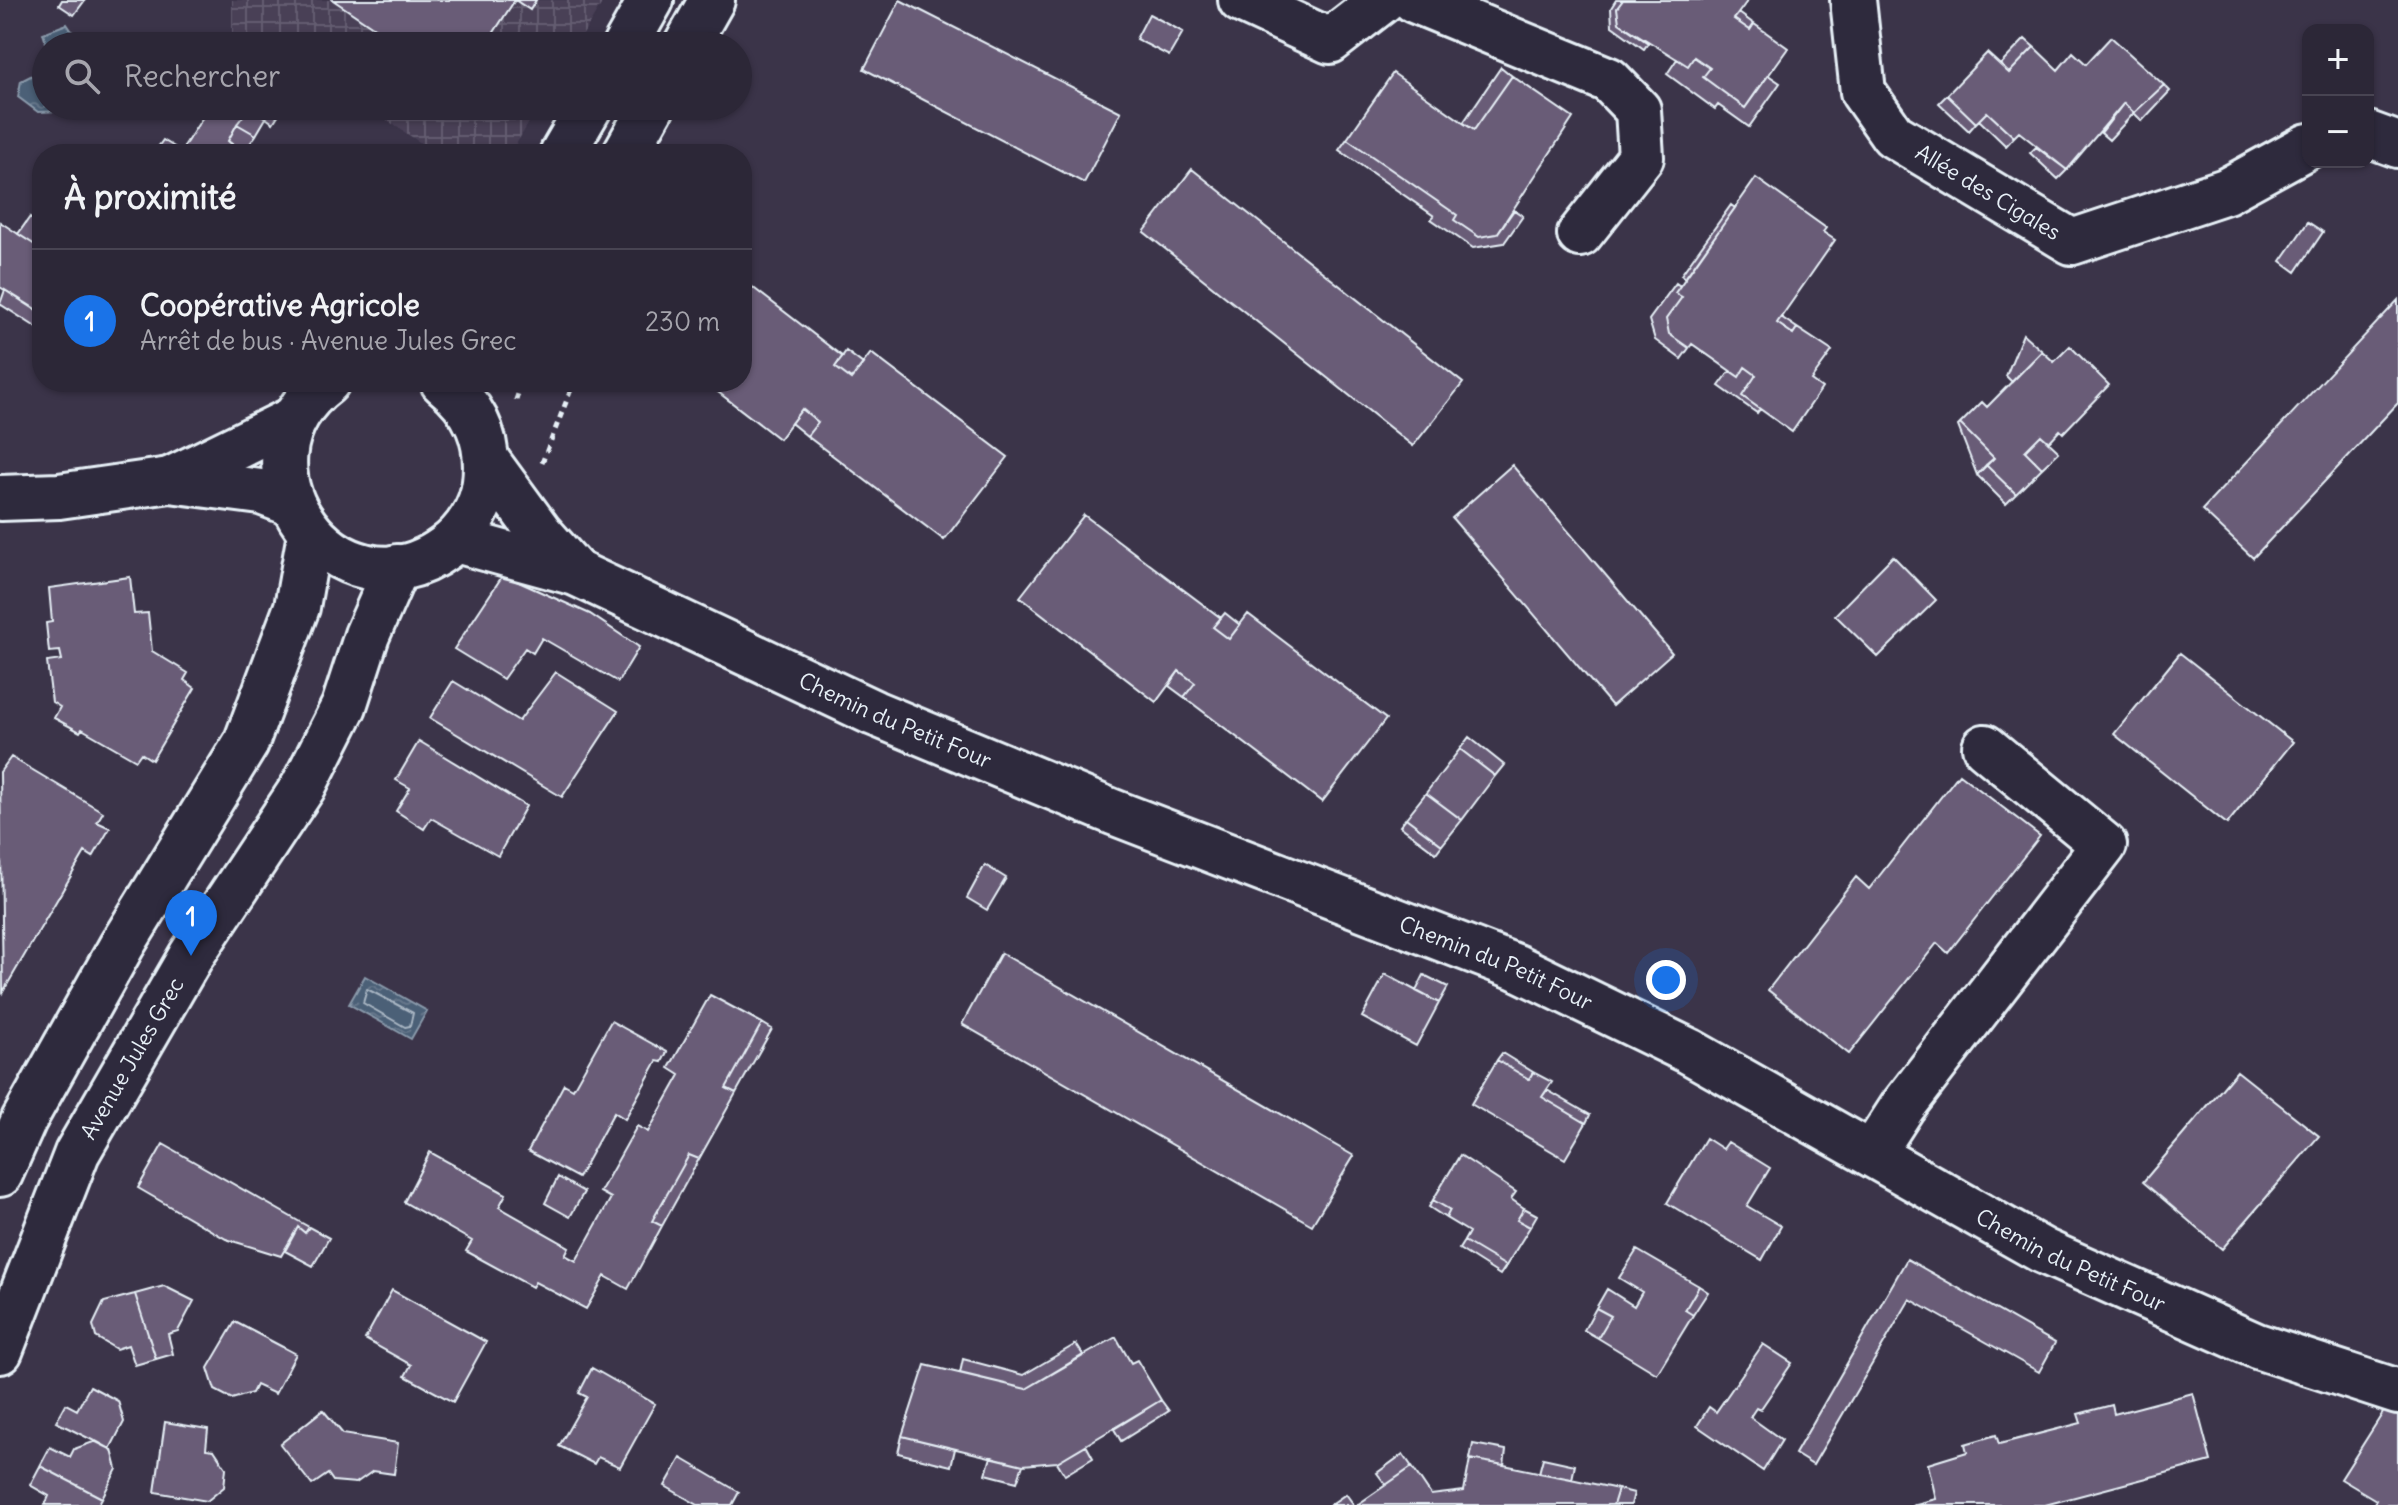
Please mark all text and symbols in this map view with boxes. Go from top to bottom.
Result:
map controls [2302,24,2374,168]
button: + [2302,24,2374,96]
search box [32,32,752,120]
icon: search [60,54,104,98]
text: Rechercher [124,57,280,95]
button: − [2302,96,2374,168]
street label: Allée des Cigales [1911,138,2066,246]
text: À proximité [64,175,237,218]
text: Coopérative Agricole [140,286,420,324]
text: 1 [85,305,95,338]
text: 230 m [645,305,720,338]
text: Arrêt de bus · Avenue Jules Grec [140,324,516,357]
street label: Chemin du Petit Four [794,666,996,774]
pin: 1 [165,890,217,956]
street label: Chemin du Petit Four [1395,909,1597,1016]
your location [1646,960,1686,1000]
street label: Avenue Jules Grec [74,972,190,1144]
street label: Chemin du Petit Four [1971,1202,2170,1318]

